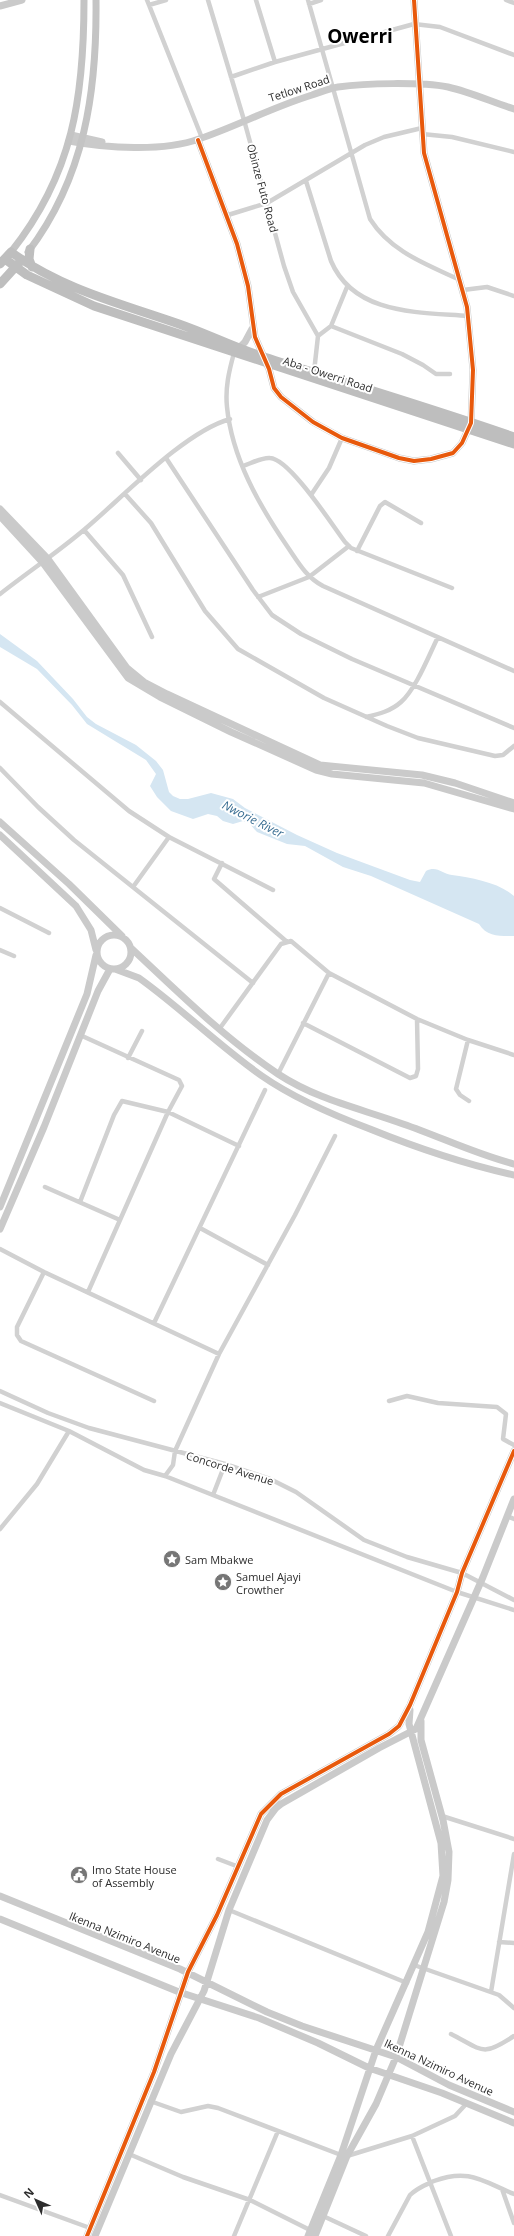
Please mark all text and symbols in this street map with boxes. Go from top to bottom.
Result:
district label: Owerri [327,23,393,49]
street label: Tetlow Road [267,71,331,105]
street label: Obinze Futo Road [244,142,282,234]
street label: Aba - Owerri Road [281,352,375,396]
water label: Nworie River [219,796,288,842]
street label: Concorde Avenue [184,1448,276,1488]
place icon: Sam Mbakwe [162,1549,182,1569]
place label: Sam Mbakwe [185,1552,253,1567]
place label: Samuel Ajayi Crowther [236,1569,301,1597]
place icon: Samuel Ajayi Crowther [213,1572,233,1592]
place label: Imo State House of Assembly [92,1862,177,1890]
public building icon: Imo State House of Assembly [69,1865,89,1885]
street label: Ikenna Nzimiro Avenue [67,1908,183,1966]
street label: Ikenna Nzimiro Avenue [382,2035,496,2099]
north arrow [16,2180,56,2220]
text: N [20,2184,37,2201]

